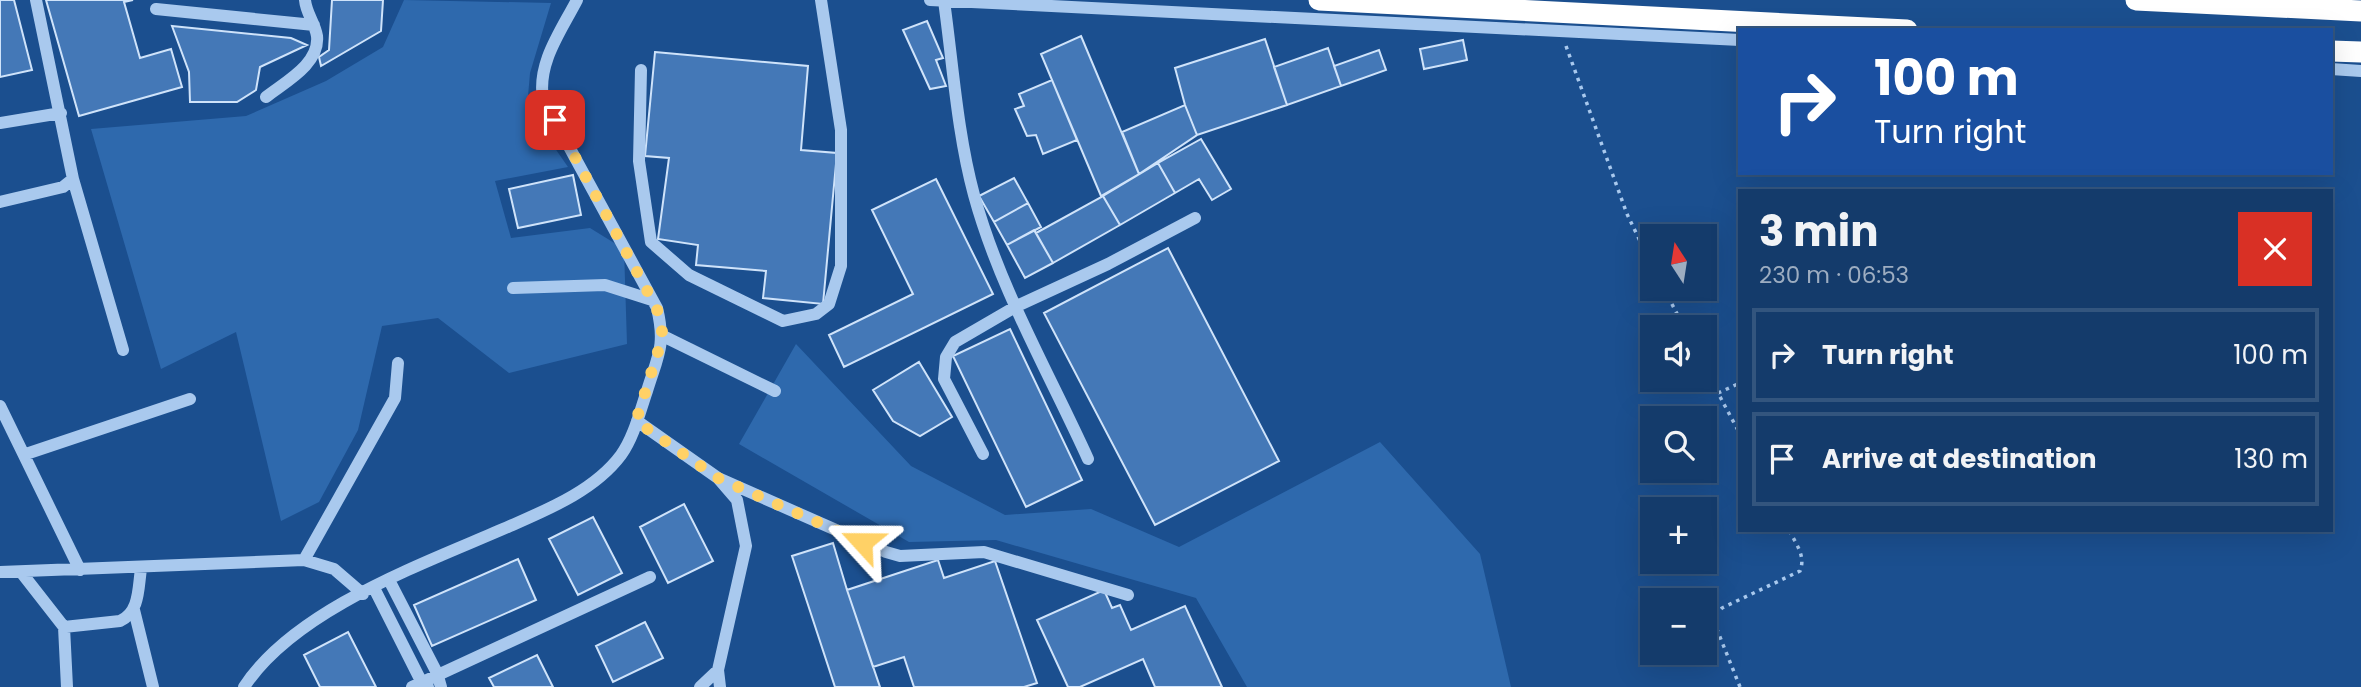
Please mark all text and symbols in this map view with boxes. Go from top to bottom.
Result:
text: 100 m [1874,44,2019,112]
icon: right [1759,56,1850,147]
pin [525,90,585,150]
icon: arrive [536,101,574,139]
text: Turn right [1874,109,2026,154]
text: 3 min [1759,202,1879,261]
button: close [2238,212,2312,286]
north arrow [1640,224,1717,301]
map controls [1640,224,1717,665]
text: 230 m · 06:53 [1759,259,1909,291]
button: sound [1640,315,1717,392]
icon: right [1763,336,1801,374]
text: Turn right [1822,337,1954,373]
text: 100 m [2233,337,2308,373]
button: search [1640,406,1717,483]
icon: arrive [1763,440,1801,478]
text: Arrive at destination [1822,441,2097,477]
text: 130 m [2234,441,2308,477]
button: + [1640,497,1717,574]
position arrow [825,505,899,579]
button: − [1640,588,1717,665]

